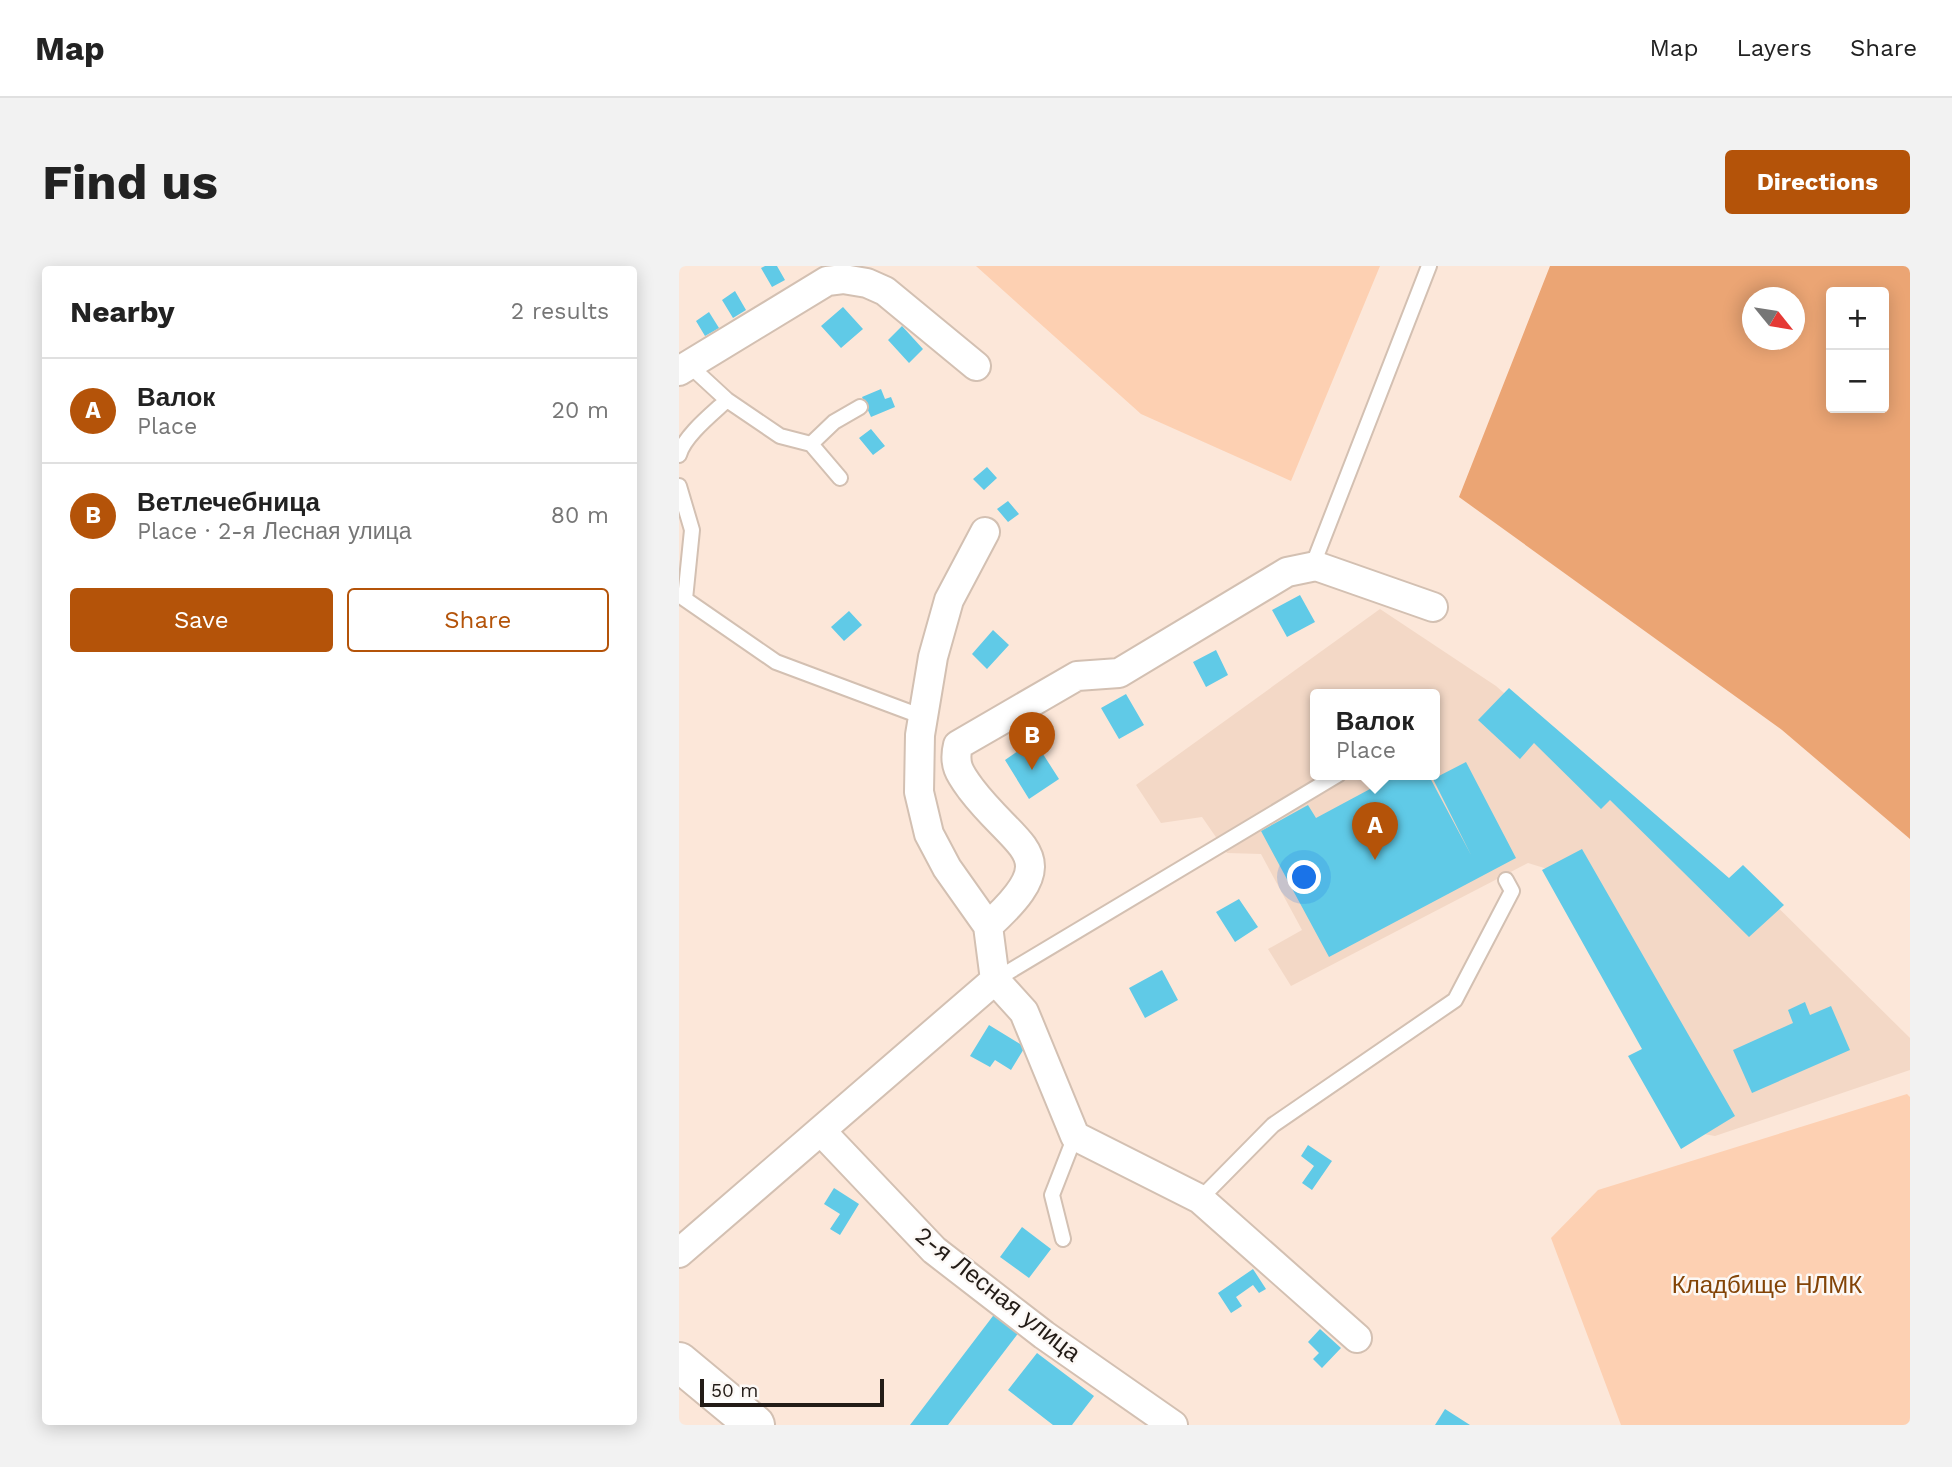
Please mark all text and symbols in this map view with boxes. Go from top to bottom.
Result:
text: Map [35,29,105,68]
text: Map [1650,34,1698,62]
text: Layers [1736,34,1812,62]
text: Share [1850,34,1917,62]
button: Directions [1725,150,1910,214]
text: Find us [42,153,218,211]
north arrow [1742,287,1805,350]
map controls [1826,287,1889,413]
button: + [1826,287,1889,350]
text: Nearby [70,294,175,329]
text: 2 results [511,298,609,325]
button: − [1826,350,1889,413]
text: Валок [137,382,215,412]
text: A [85,397,101,424]
text: 20 m [552,397,609,424]
text: Place [137,413,197,440]
text: Ветлечебница [137,487,320,517]
text: B [85,502,101,529]
text: 80 m [551,502,609,529]
text: Place · 2-я Лесная улица [137,518,412,545]
button: Save [70,588,333,652]
button: Share [347,588,609,652]
popup [1310,689,1440,780]
text: Валок [1336,706,1414,736]
pin: B [1009,712,1055,770]
text: Place [1336,737,1396,764]
pin: A [1352,802,1398,860]
your location [1287,860,1321,894]
street label: 2-я Лесная улица [910,1221,1087,1368]
park label: Кладбище НЛМК [1672,1271,1862,1299]
scale bar [700,1376,884,1408]
text: 50 m [711,1379,758,1402]

